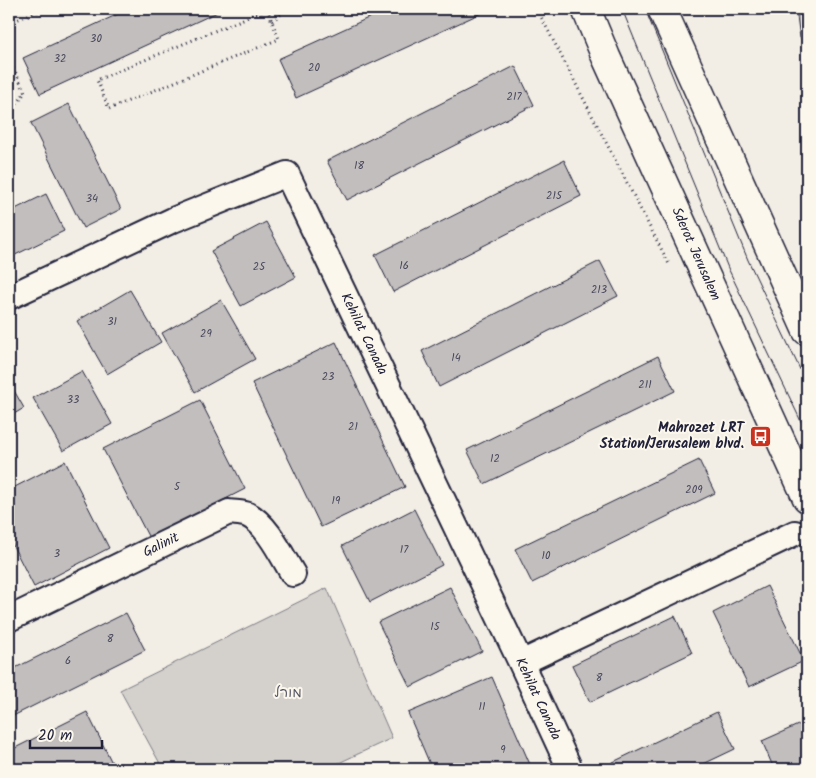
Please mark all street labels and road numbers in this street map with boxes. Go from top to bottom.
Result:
street label: Sderot Jerusalem [666,204,726,304]
street label: Kehilat Canada [335,289,393,379]
street label: Galinit [139,527,183,563]
street label: Kehilat Canada [509,654,567,744]

